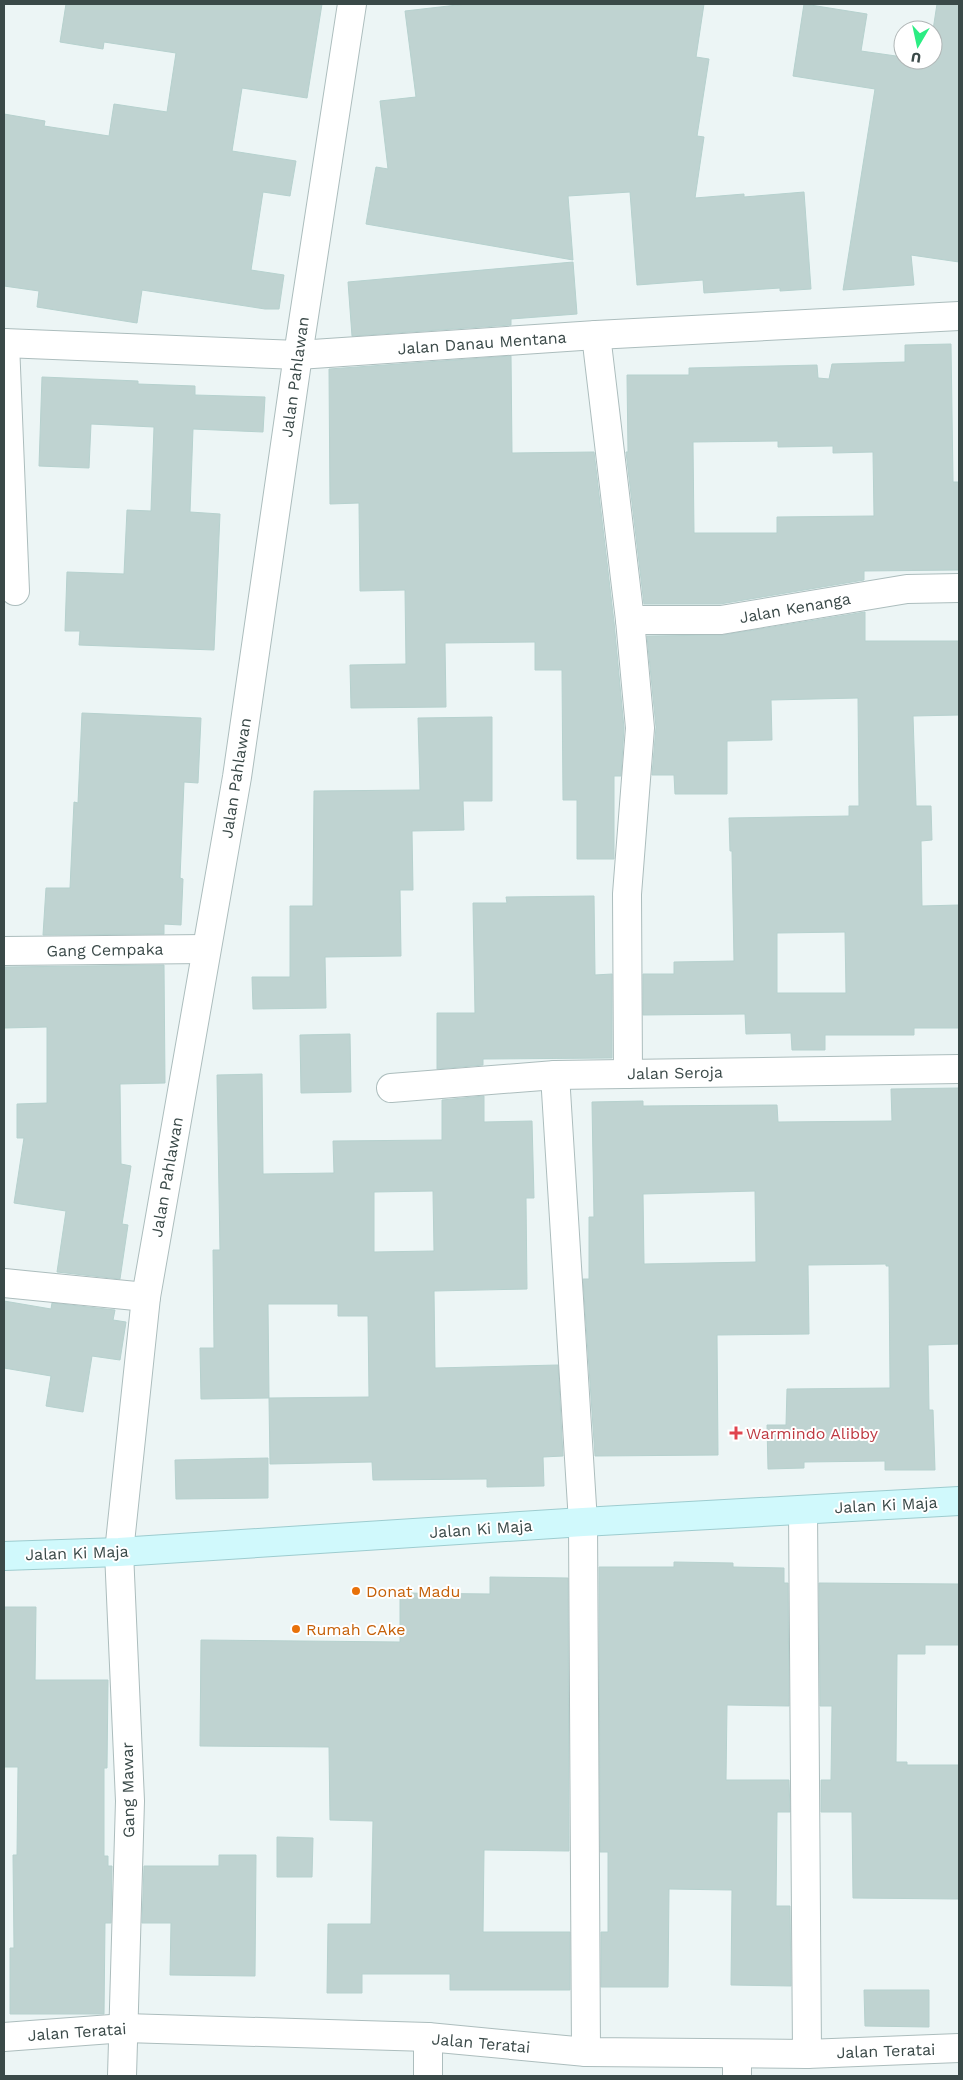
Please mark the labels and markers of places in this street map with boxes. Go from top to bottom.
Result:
place label: Warmindo Alibby [746,1424,879,1443]
marker: Warmindo Alibby [730,1427,742,1439]
place label: Donat Madu [366,1582,460,1601]
marker: Donat Madu [350,1585,362,1597]
place label: Rumah CAke [306,1620,406,1639]
marker: Rumah CAke [290,1623,302,1635]

